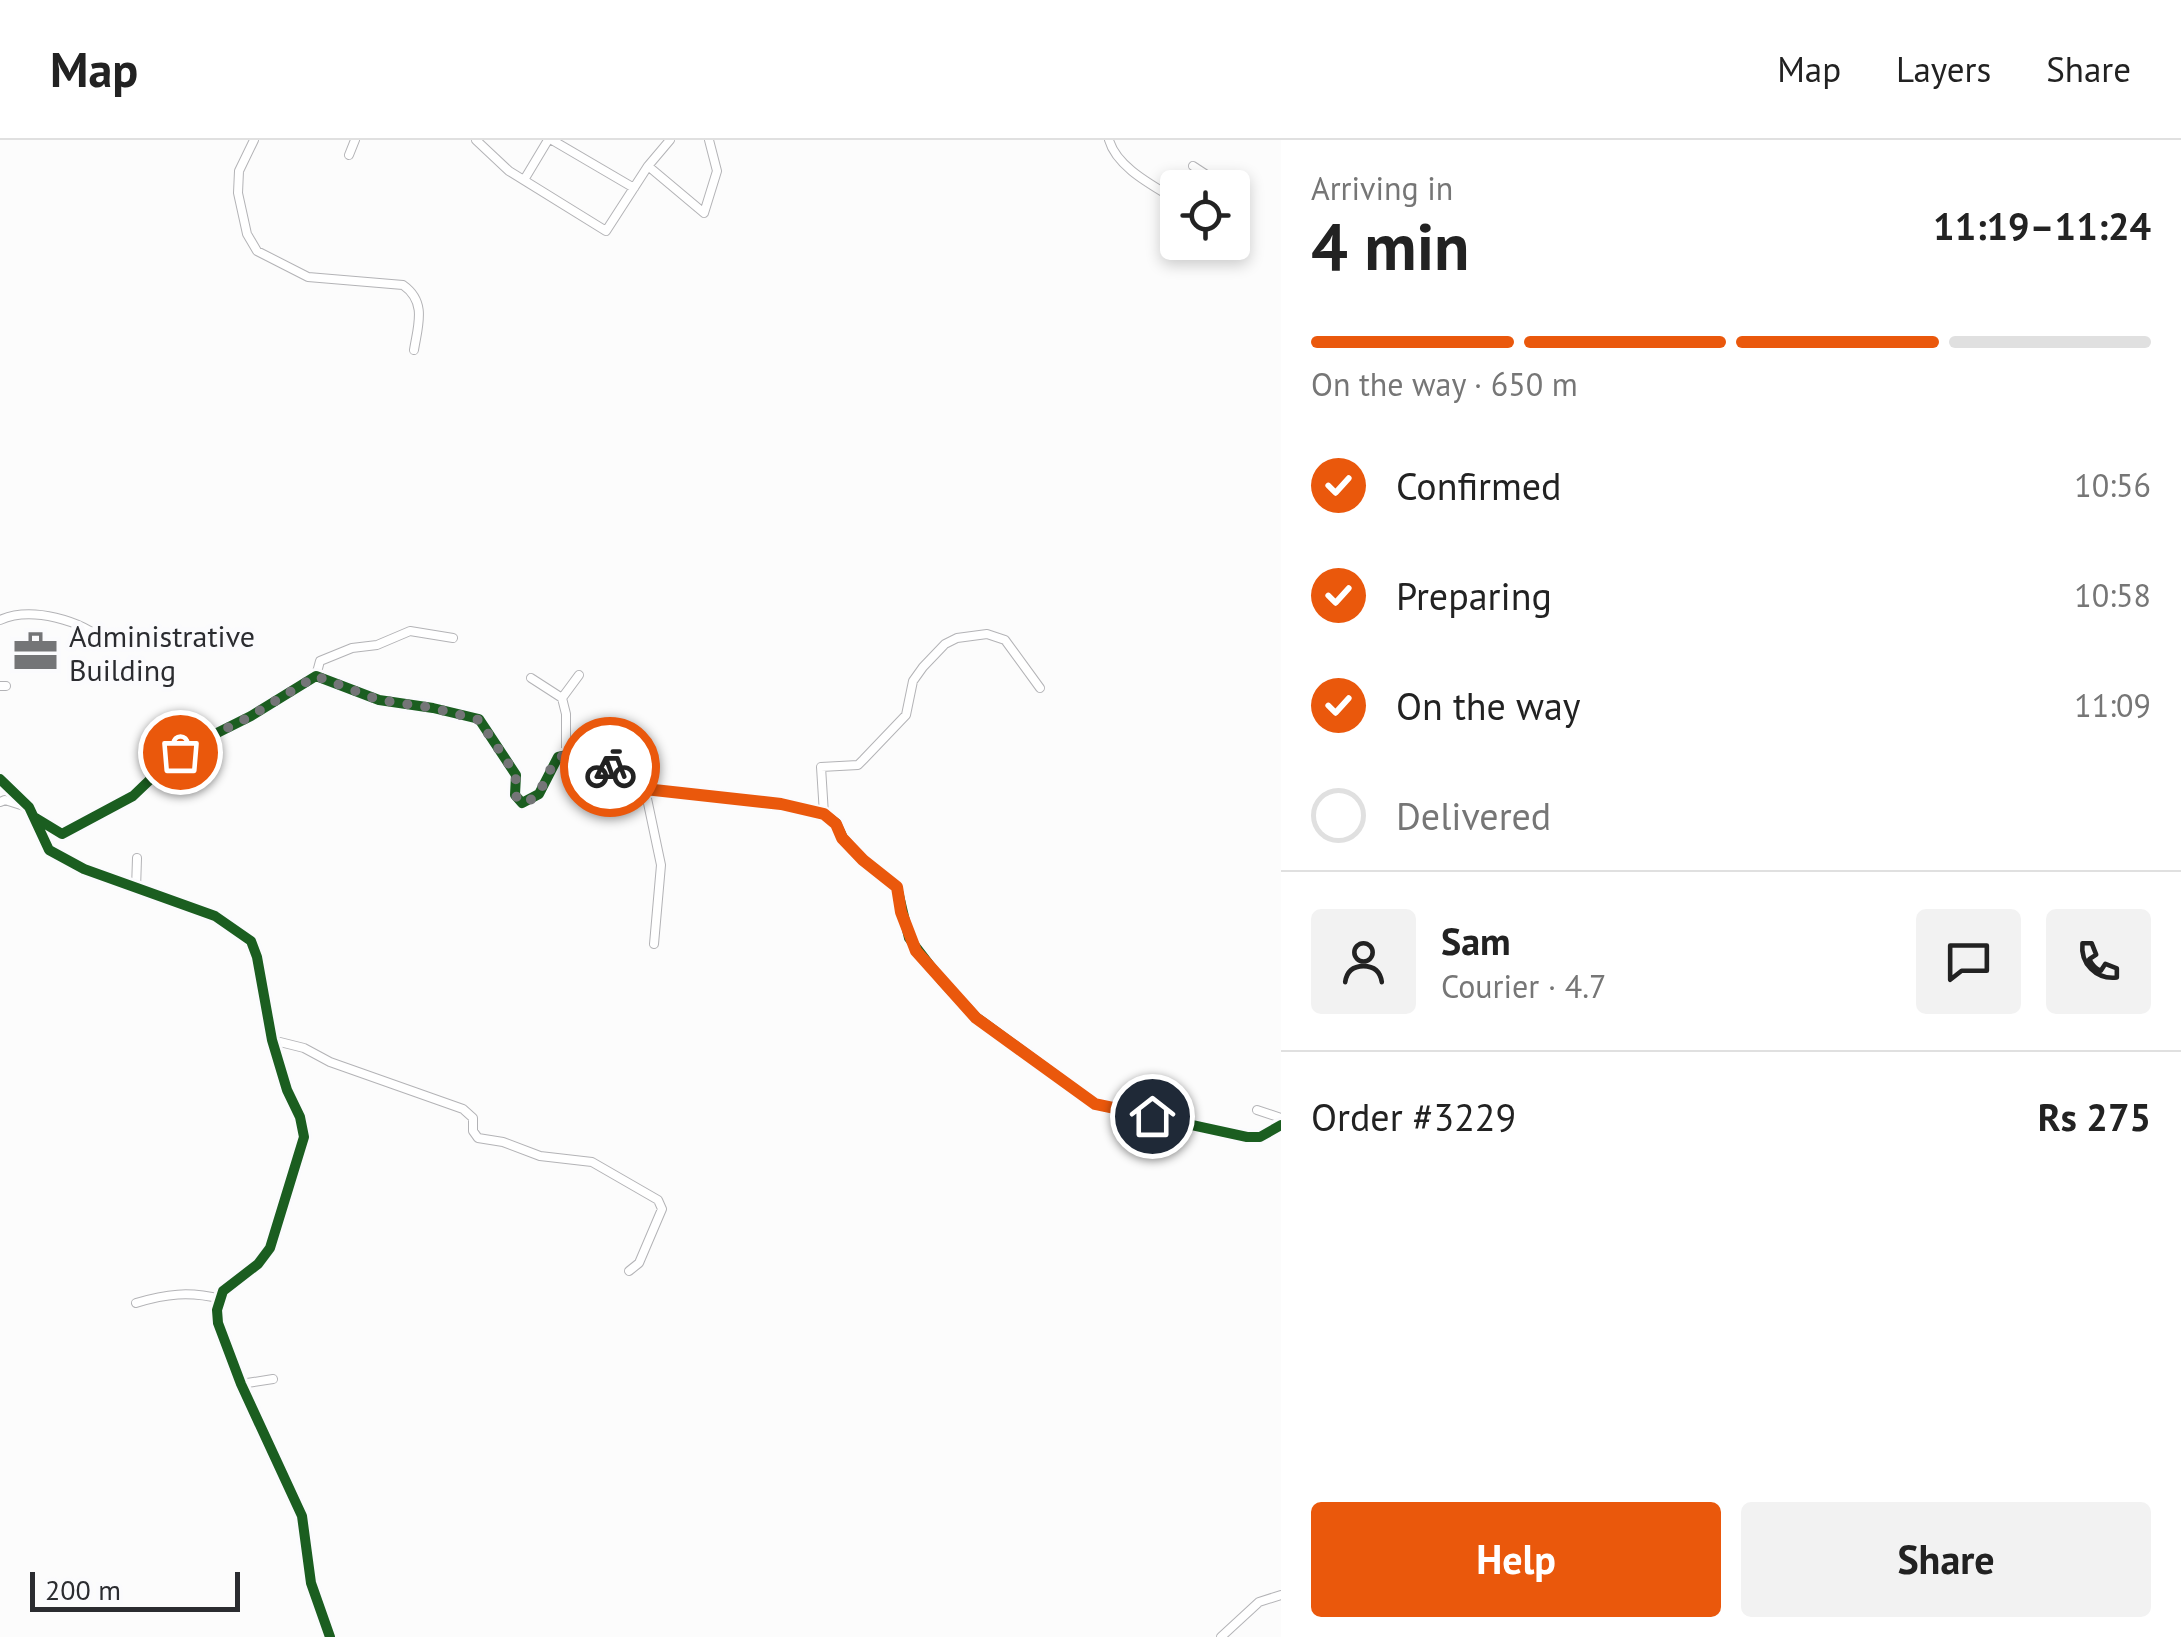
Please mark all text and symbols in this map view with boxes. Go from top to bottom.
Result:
text: Map [50,38,138,100]
text: Map [1777,46,1841,92]
text: Layers [1896,46,1991,92]
text: Share [2046,46,2131,92]
text: Arriving in [1311,167,1453,209]
map controls [1160,170,1250,260]
button: locate [1160,170,1250,260]
text: 11:19–11:24 [1933,201,2151,250]
text: 4 min [1311,204,1470,288]
text: On the way · 650 m [1311,363,1578,405]
icon: check [1311,458,1366,513]
text: Confirmed [1396,461,1562,510]
text: 10:56 [2074,464,2151,506]
icon: check [1311,568,1366,623]
text: Preparing [1396,571,1552,620]
text: 10:58 [2074,574,2151,616]
place label: Administrative Building [69,616,255,689]
office icon: Administrative Building [12,628,60,676]
icon: check [1311,678,1366,733]
text: On the way [1396,681,1581,730]
text: 11:09 [2074,684,2151,726]
pin [138,710,223,795]
courier [560,717,660,817]
icon: bag [153,725,208,780]
icon: bike [583,740,638,795]
text: Delivered [1396,791,1551,840]
button: person [1311,909,1416,1014]
button: chat [1916,909,2021,1014]
button: phone [2046,909,2151,1014]
text: Sam [1441,916,1511,965]
text: Courier · 4.7 [1441,965,1607,1007]
pin [1110,1074,1195,1159]
icon: home [1125,1089,1180,1144]
text: Order #3229 [1311,1092,1516,1141]
text: Rs 275 [2038,1092,2151,1141]
button: Help [1311,1502,1721,1617]
button: Share [1741,1502,2151,1617]
scale bar [30,1567,240,1612]
text: 200 m [45,1571,121,1608]

